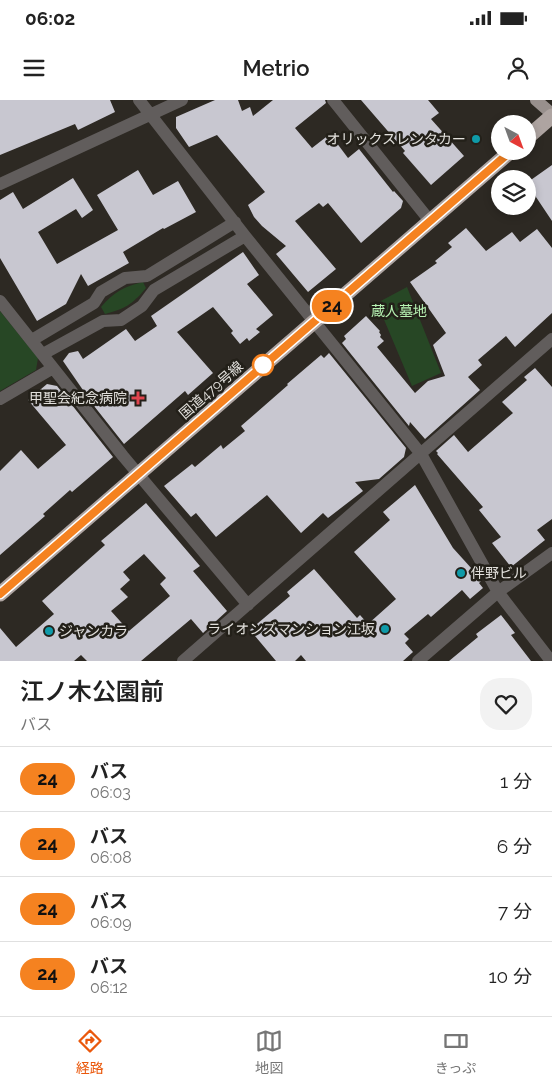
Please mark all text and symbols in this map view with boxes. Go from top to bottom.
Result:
text: 06:02 [25,7,75,29]
icon: menu [20,54,48,82]
icon: person [504,54,532,82]
text: Metrio [243,55,309,81]
north arrow [491,115,536,160]
map controls [491,115,536,215]
place label: オリックスレンタカー [326,131,466,147]
marker: オリックスレンタカー [470,133,482,145]
button: layers [491,170,536,215]
line badge: 24 [310,290,354,322]
text: 24 [322,295,342,316]
park label: 蔵人墓地 [371,303,427,319]
unlabelled marker [252,354,274,376]
street label: 国道479号線 [176,358,246,422]
place label: 甲聖会紀念病院 [29,390,127,406]
marker: 甲聖会紀念病院 [131,391,145,405]
place label: 伴野ビル [471,565,527,581]
marker: 伴野ビル [455,567,467,579]
place label: ライオンズマンション江坂 [207,621,375,637]
place label: ジャンカラ [59,623,128,639]
marker: ライオンズマンション江坂 [379,623,391,635]
marker: ジャンカラ [43,625,55,637]
text: 江ノ木公園前 [20,677,164,706]
button: heart [480,678,532,730]
text: バス [20,715,52,734]
text: バス [90,760,128,782]
text: 24 [37,768,58,789]
text: 1 分 [500,770,532,792]
text: 06:03 [90,783,131,802]
text: バス [90,825,128,847]
text: 24 [37,833,58,854]
text: 6 分 [497,835,532,857]
text: 06:08 [90,848,132,867]
text: バス [90,890,128,912]
text: 24 [37,898,58,919]
text: 7 分 [498,900,532,922]
text: 06:09 [90,913,132,932]
text: バス [90,955,128,977]
text: 24 [37,963,58,984]
text: 10 分 [488,965,532,987]
text: 06:12 [90,978,128,997]
tab: 経路 [76,1027,104,1077]
tab: 地図 [255,1027,283,1077]
tab: きっぷ [435,1027,476,1077]

